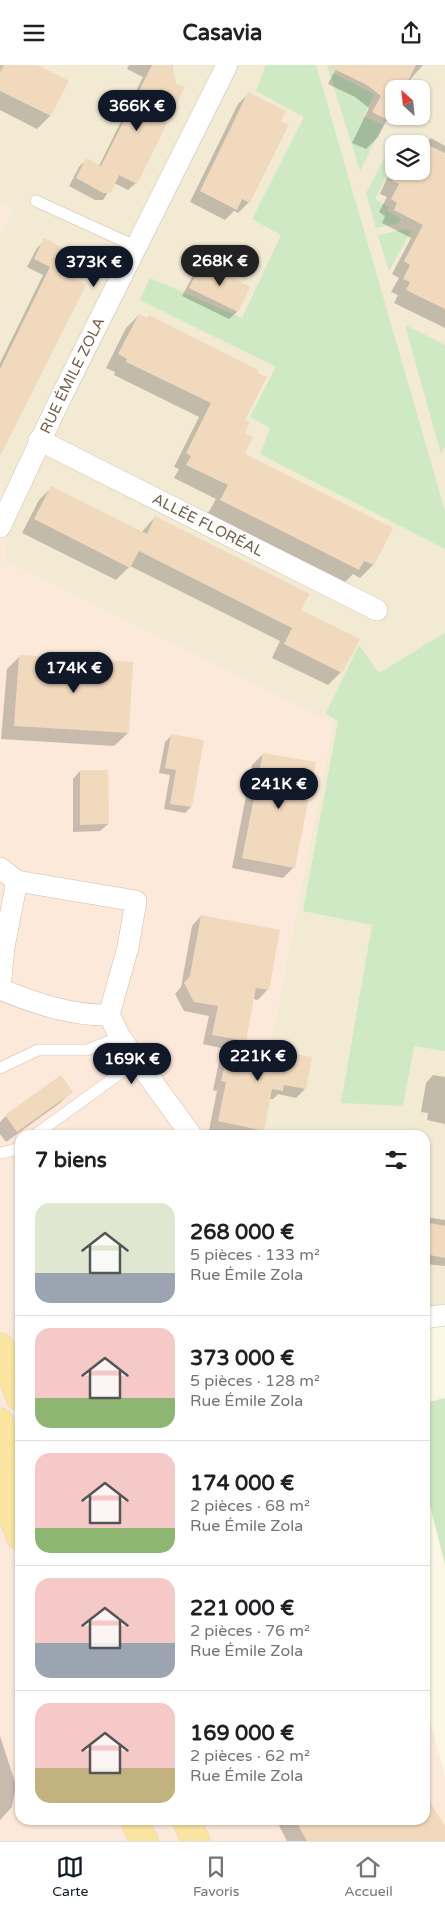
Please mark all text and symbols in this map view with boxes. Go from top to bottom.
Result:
icon: menu [20,19,48,47]
icon: share [397,19,425,47]
text: Casavia [183,20,262,46]
north arrow [385,80,430,125]
map controls [385,80,430,180]
pin: 366K € [96,89,178,132]
text: 366K € [109,96,165,116]
button: layers [385,135,430,180]
pin: 373K € [53,245,135,288]
pin: 268K € [179,245,261,287]
text: 268K € [192,251,248,271]
text: 373K € [66,252,122,272]
street label: RUE ÉMILE ZOLA [36,314,108,436]
street label: ALLÉE FLORÉAL [149,490,267,560]
pin: 174K € [33,651,115,694]
text: 174K € [46,658,102,678]
pin: 241K € [238,767,320,810]
text: 241K € [251,774,307,794]
pin: 221K € [217,1039,299,1082]
pin: 169K € [91,1043,173,1085]
text: 221K € [230,1046,286,1066]
text: 169K € [104,1049,160,1069]
icon: filters [382,1146,410,1174]
text: 7 biens [35,1148,107,1173]
text: 268 000 € [190,1220,294,1245]
icon: home [75,1223,135,1283]
text: 5 pièces · 133 m² [190,1245,320,1265]
text: Rue Émile Zola [190,1265,303,1285]
text: 373 000 € [190,1346,294,1371]
icon: home [75,1348,135,1408]
text: 5 pièces · 128 m² [190,1371,320,1391]
text: Rue Émile Zola [190,1391,303,1411]
text: 174 000 € [190,1471,294,1496]
icon: home [75,1473,135,1533]
text: 2 pièces · 68 m² [190,1496,310,1516]
text: Rue Émile Zola [190,1516,303,1536]
text: 221 000 € [190,1596,294,1621]
icon: home [75,1598,135,1658]
text: 2 pièces · 76 m² [190,1621,310,1641]
text: Rue Émile Zola [190,1641,303,1661]
text: 169 000 € [190,1721,294,1746]
icon: home [75,1723,135,1783]
text: 2 pièces · 62 m² [190,1746,310,1766]
text: Rue Émile Zola [190,1766,303,1786]
tab: Carte [52,1853,88,1900]
tab: Favoris [193,1853,240,1900]
tab: Accueil [344,1853,393,1900]

